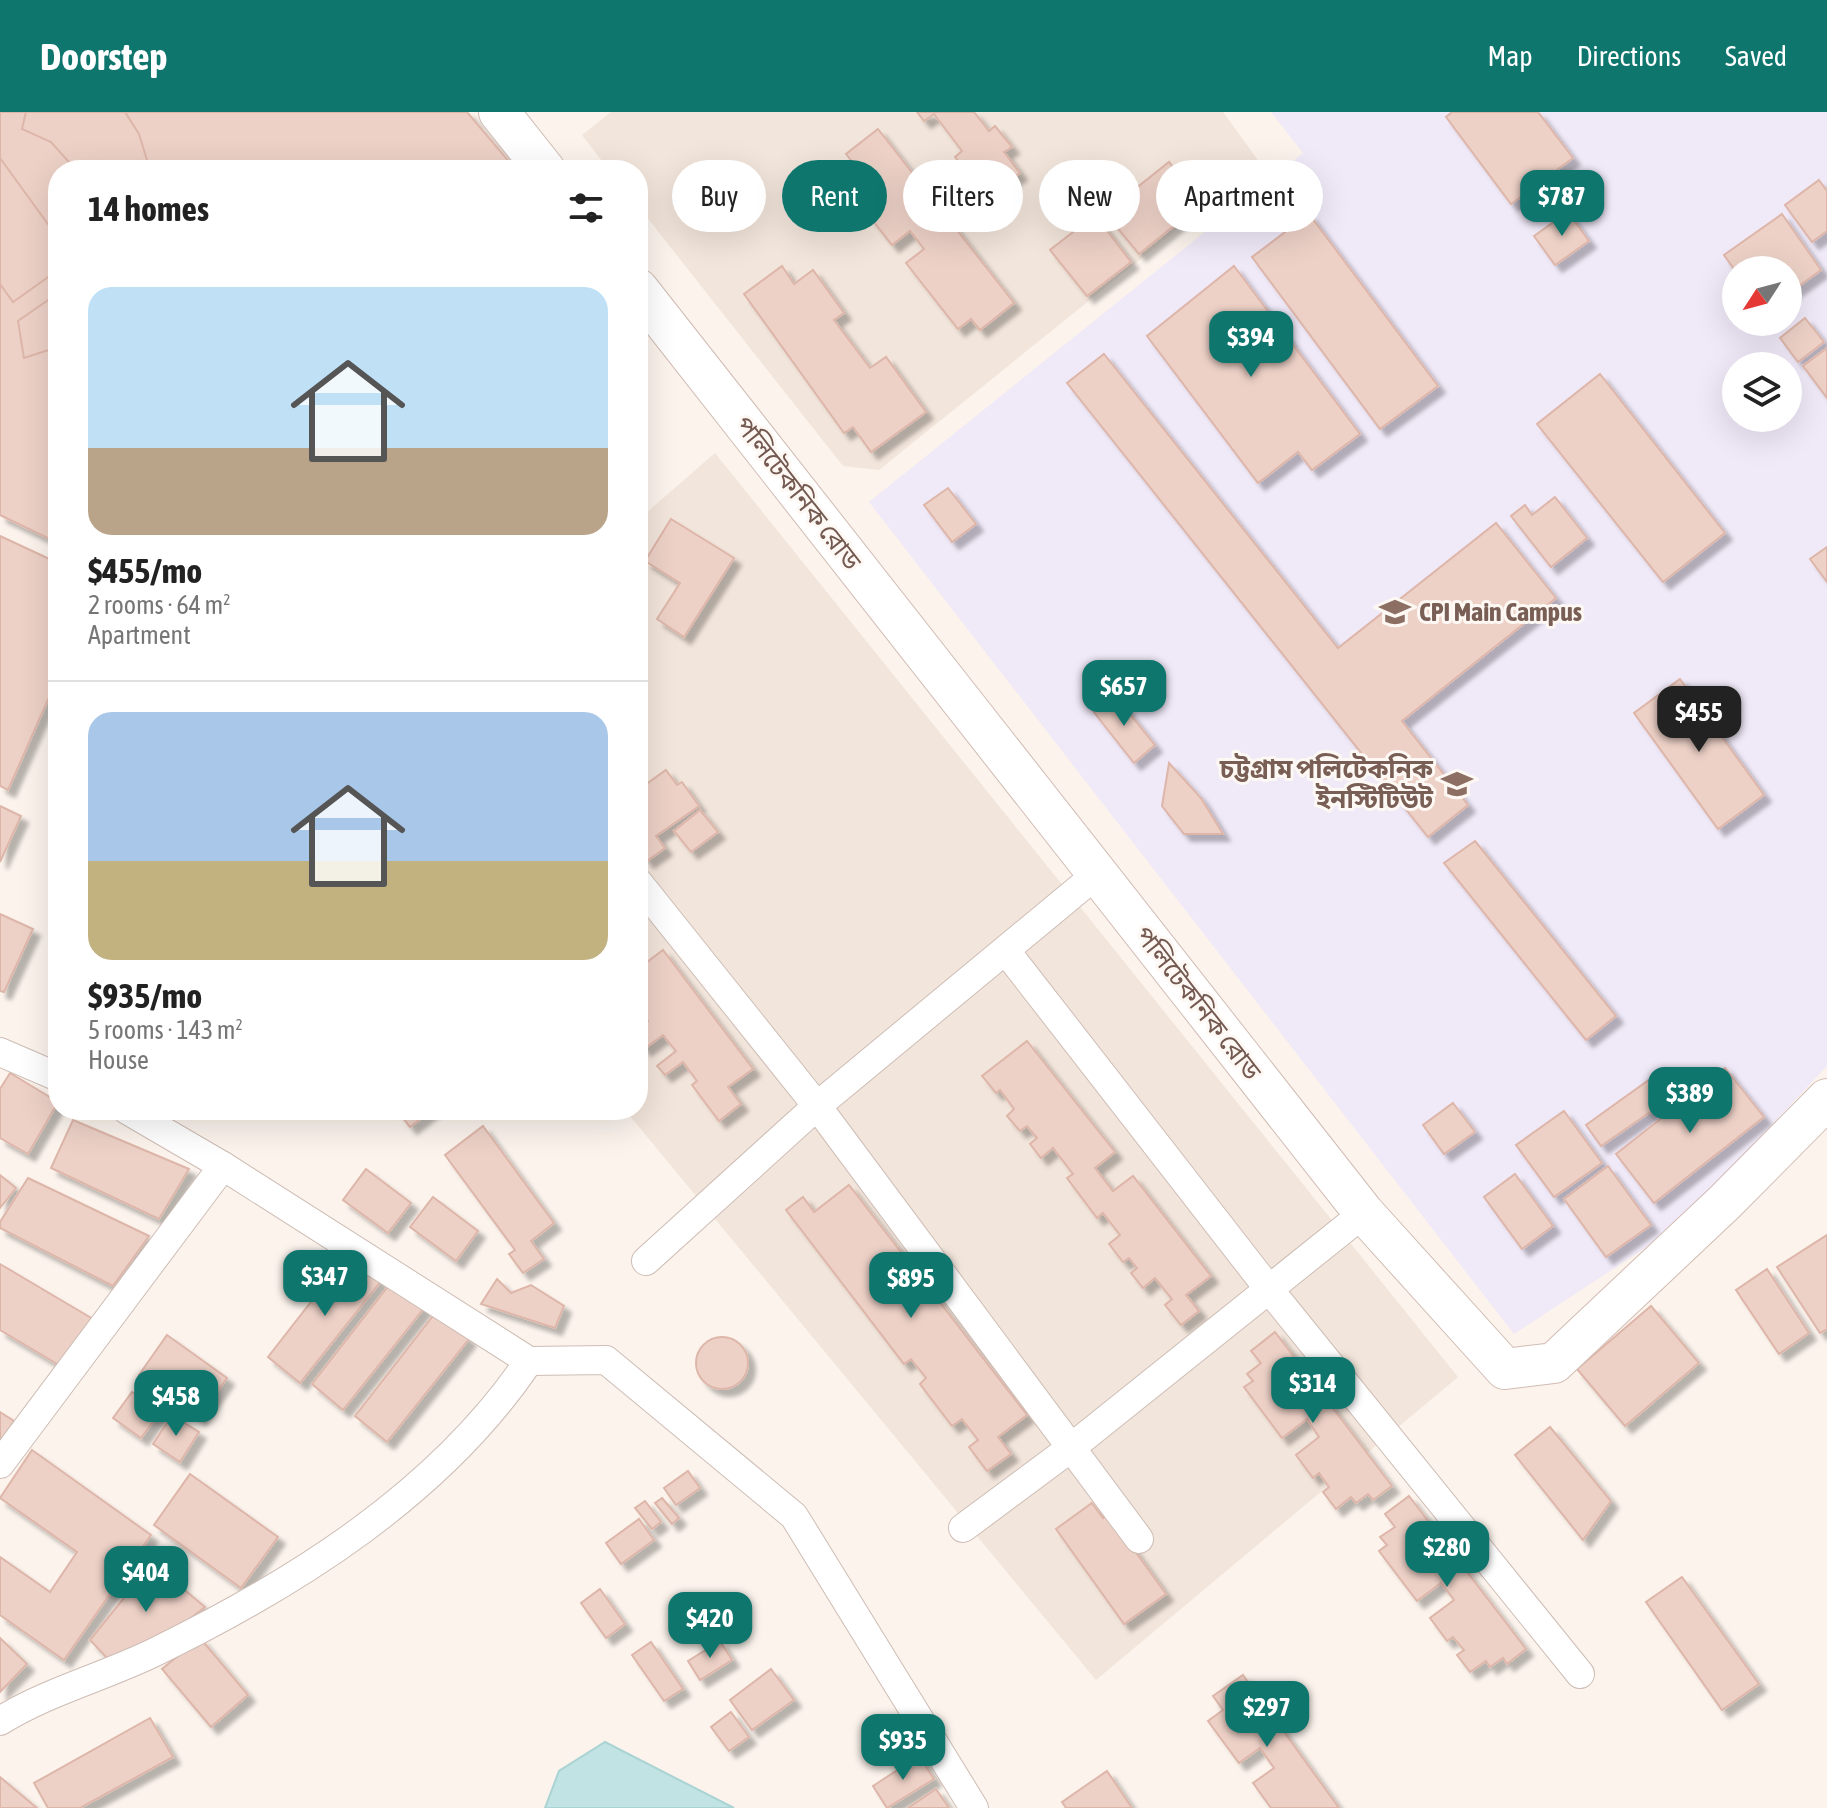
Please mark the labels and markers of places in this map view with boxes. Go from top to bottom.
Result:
pin: $787 [1515,170,1609,238]
pin: $394 [1204,311,1298,379]
school or university icon: CPI Main Campus [1378,595,1412,629]
place label: CPI Main Campus [1419,597,1582,627]
pin: $657 [1077,660,1171,728]
pin: $455 [1652,686,1746,754]
place label: চট্টগ্রাম পলিটেকনিক ইনস্টিটিউট [1219,753,1434,814]
school or university icon: চট্টগ্রাম পলিটেকনিক ইনস্টিটিউট [1440,767,1474,801]
pin: $389 [1643,1067,1737,1135]
pin: $347 [278,1250,372,1318]
pin: $895 [864,1252,958,1320]
pin: $314 [1266,1357,1360,1425]
pin: $458 [129,1370,223,1438]
pin: $280 [1400,1521,1494,1589]
pin: $404 [99,1546,193,1614]
pin: $420 [663,1592,757,1660]
pin: $297 [1220,1681,1314,1749]
pin: $935 [856,1714,950,1782]

